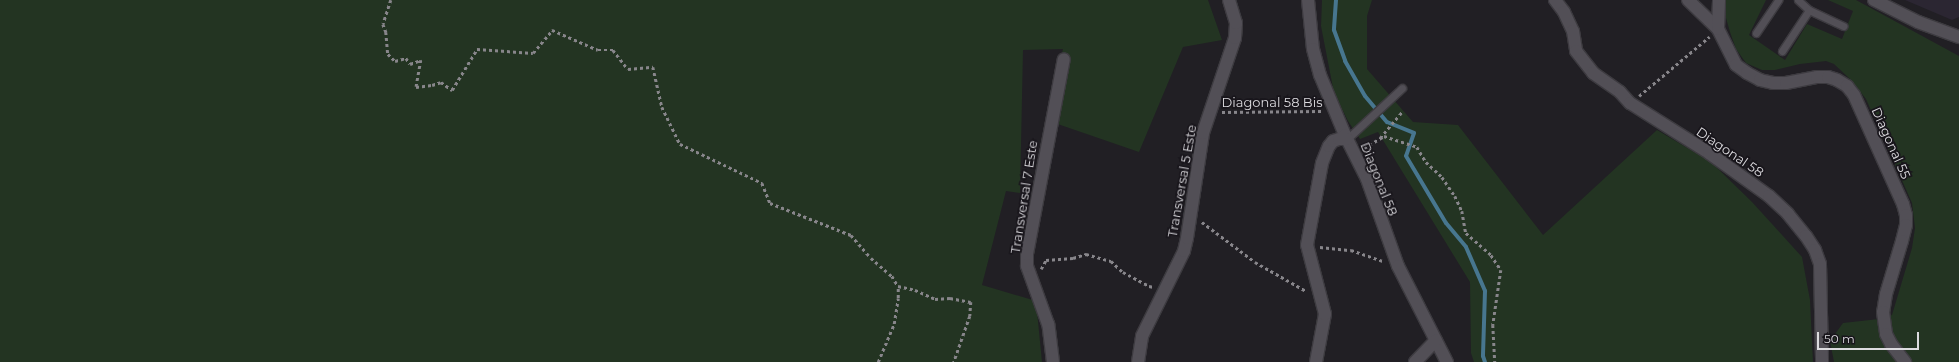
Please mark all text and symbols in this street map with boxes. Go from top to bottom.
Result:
street label: Diagonal 58 Bis [1221,94,1323,110]
street label: Diagonal 55 [1868,105,1914,181]
street label: Transversal 5 Este [1164,123,1200,239]
street label: Diagonal 58 [1693,124,1767,180]
street label: Transversal 7 Este [1007,139,1041,255]
street label: Diagonal 58 [1357,140,1401,218]
scale bar [1819,324,1921,350]
text: 50 m [1824,331,1855,346]

